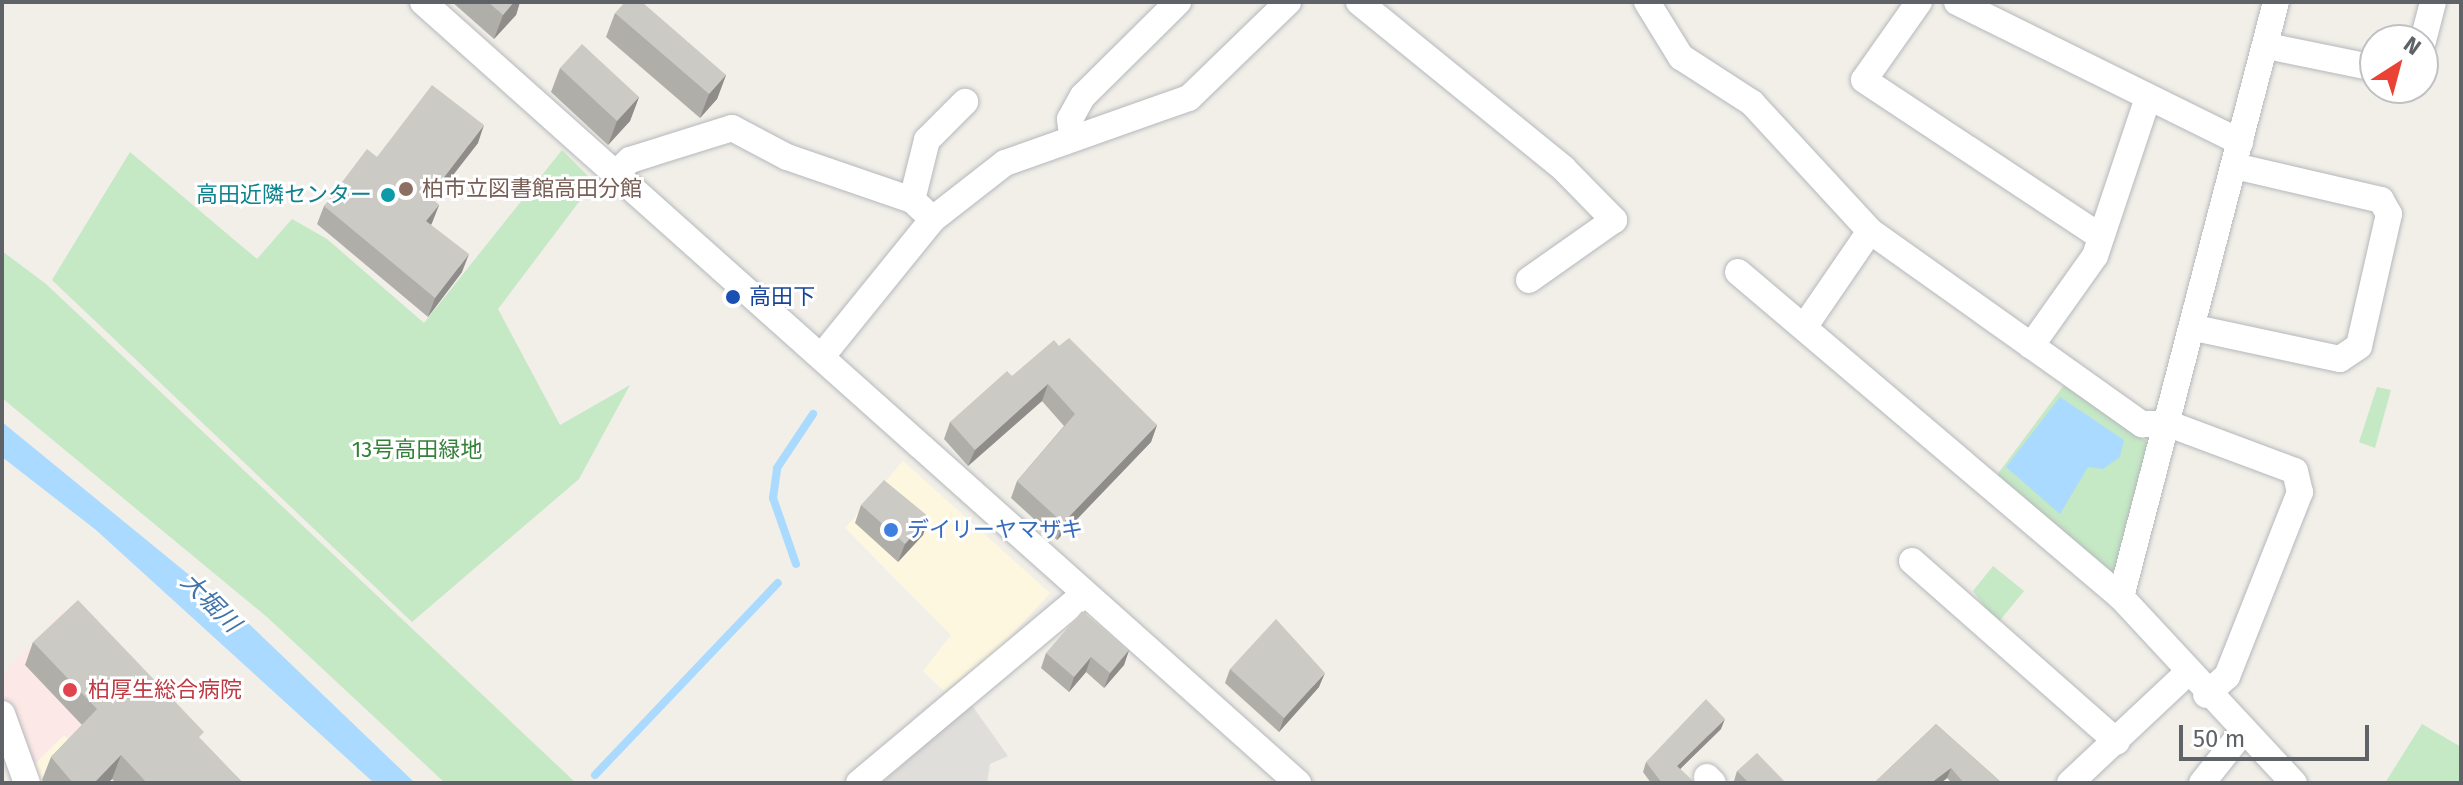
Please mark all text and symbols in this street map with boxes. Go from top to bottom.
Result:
north arrow [2359,24,2439,104]
text: N [2398,31,2426,61]
place label: 柏市立図書館高田分館 [422,176,642,202]
marker: 柏市立図書館高田分館 [397,180,415,198]
place label: 高田近隣センター [196,182,372,208]
marker: 高田近隣センター [379,186,397,204]
place label: 高田下 [749,284,815,310]
marker: 高田下 [724,288,742,306]
park label: 13号高田緑地 [352,437,482,463]
place label: デイリーヤマザキ [907,517,1083,543]
marker: デイリーヤマザキ [882,521,900,539]
water label: 大堀川 [174,567,246,639]
place label: 柏厚生総合病院 [88,677,242,703]
marker: 柏厚生総合病院 [59,679,81,701]
scale bar [2183,709,2373,759]
text: 50 m [2193,725,2245,753]

